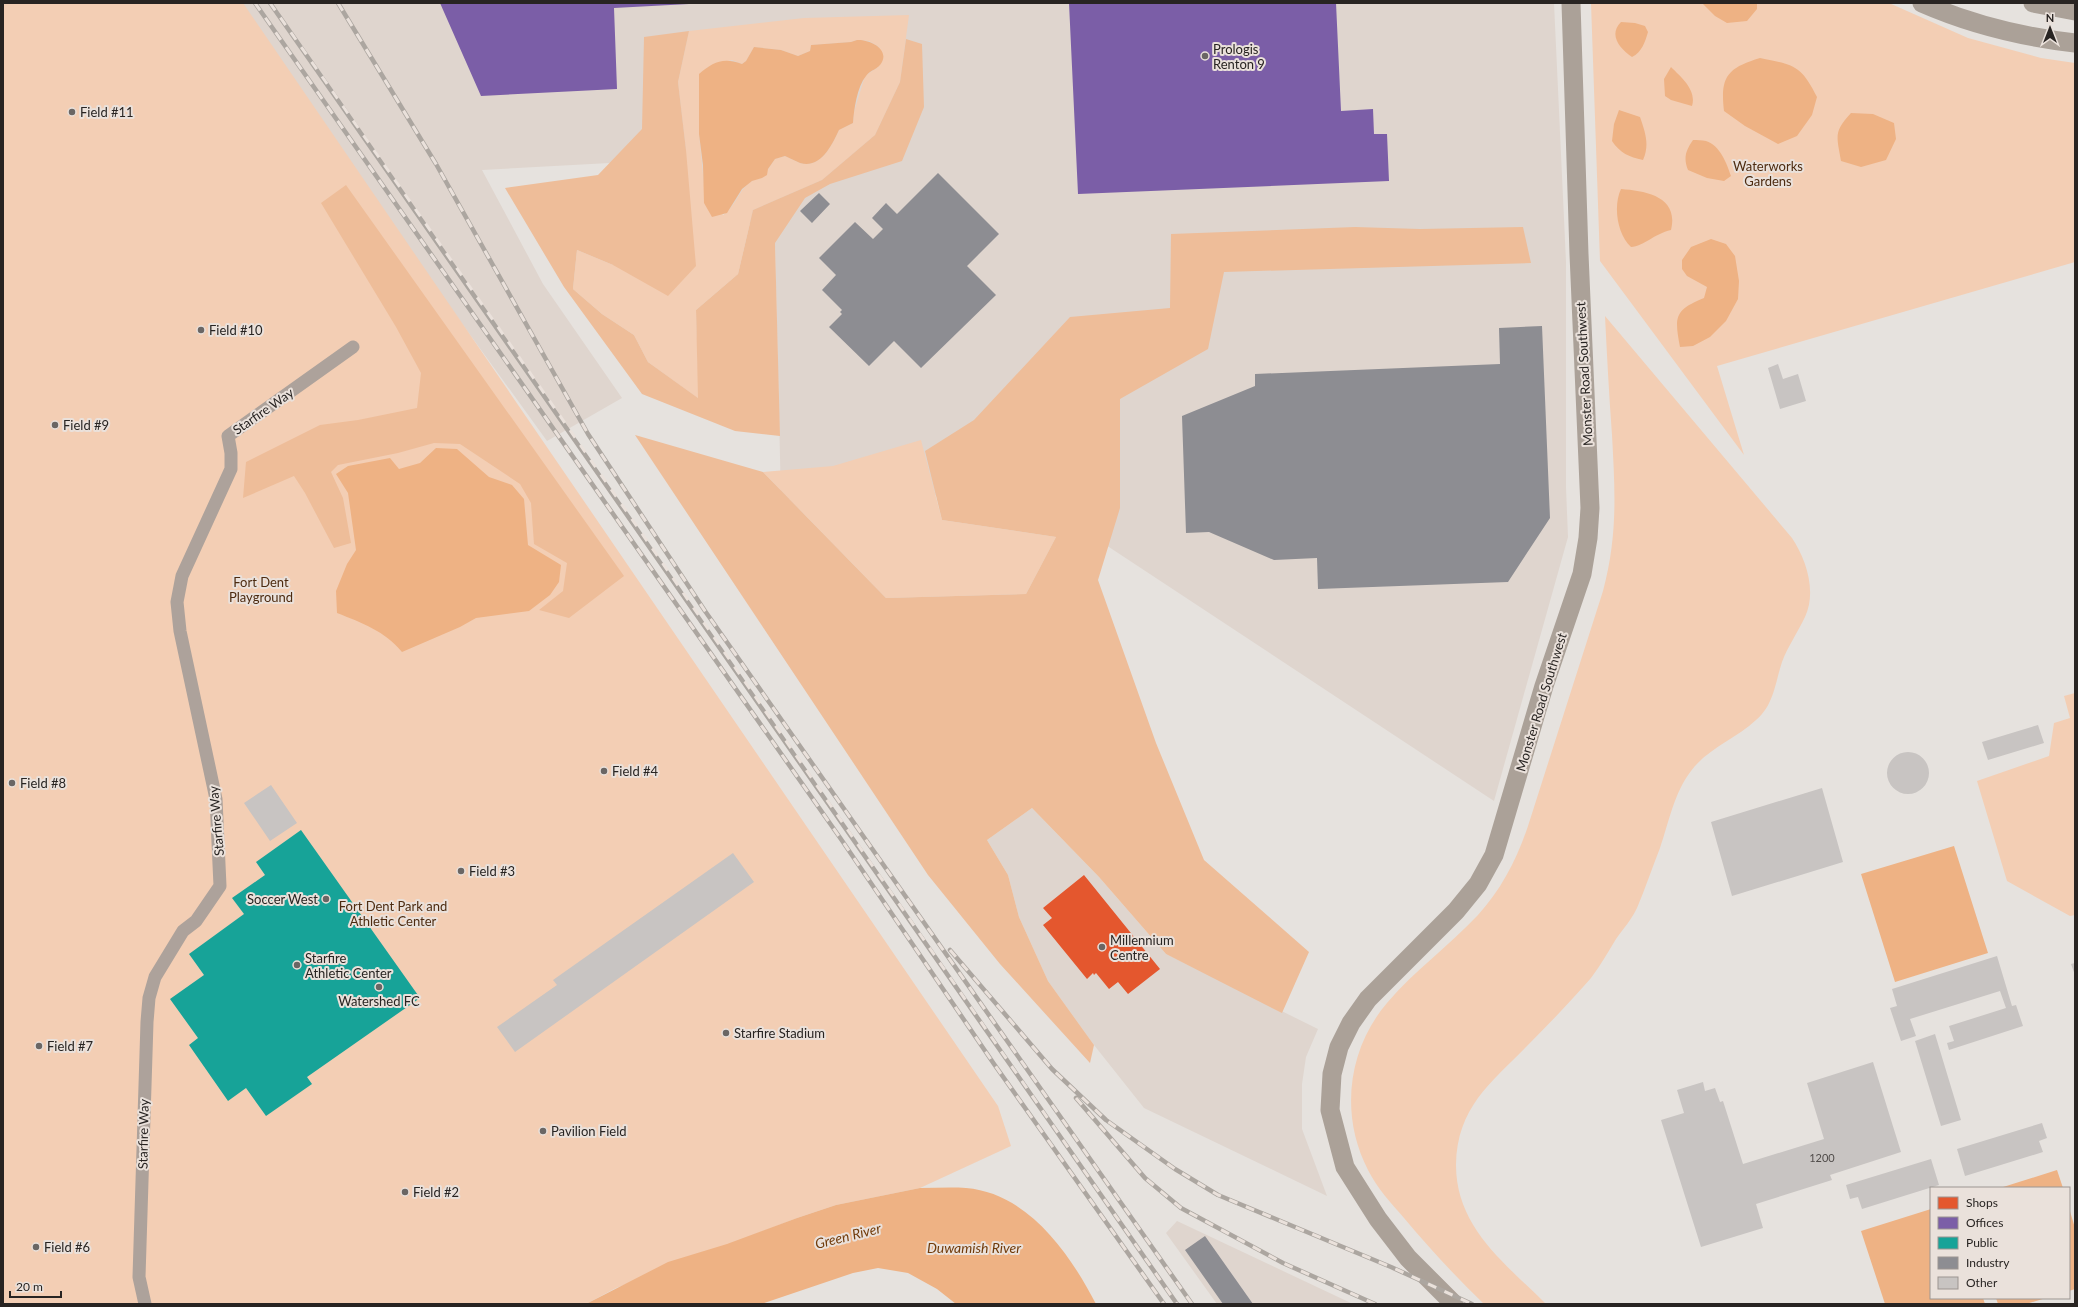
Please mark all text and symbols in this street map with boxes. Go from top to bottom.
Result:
north arrow [2030,8,2070,48]
text: N [2046,11,2054,24]
place label: Prologis Renton 9 [1213,41,1265,72]
marker: Prologis Renton 9 [1200,51,1210,61]
place label: Field #11 [80,104,134,120]
marker: Field #11 [67,107,77,117]
park label: Waterworks Gardens [1733,158,1803,189]
street label: Monster Road Southwest [1572,301,1596,446]
place label: Field #10 [209,322,263,338]
marker: Field #10 [196,325,206,335]
street label: Starfire Way [230,384,297,438]
place label: Field #9 [63,417,109,433]
marker: Field #9 [50,420,60,430]
park label: Fort Dent Playground [229,574,293,605]
street label: Monster Road Southwest [1512,630,1570,773]
place label: Field #4 [612,763,659,779]
marker: Field #4 [599,766,609,776]
place label: Field #8 [20,775,66,791]
marker: Field #8 [7,778,17,788]
street label: Starfire Way [205,785,227,857]
place label: Field #3 [469,863,515,879]
marker: Field #3 [456,866,466,876]
place label: Soccer West [247,891,318,907]
marker: Soccer West [321,894,331,904]
park label: Fort Dent Park and Athletic Center [339,898,447,929]
place label: Millennium Centre [1110,932,1174,963]
marker: Millennium Centre [1097,942,1107,952]
place label: Starfire Athletic Center [305,950,392,981]
marker: Starfire Athletic Center [292,960,302,970]
marker: Watershed FC [374,982,384,992]
place label: Watershed FC [338,993,420,1009]
place label: Starfire Stadium [734,1025,825,1041]
marker: Starfire Stadium [721,1028,731,1038]
place label: Field #7 [47,1038,94,1054]
marker: Field #7 [34,1041,44,1051]
street label: Starfire Way [134,1098,152,1169]
place label: Pavilion Field [551,1123,627,1139]
marker: Pavilion Field [538,1126,548,1136]
house number: 1200 [1809,1151,1835,1164]
place label: Field #2 [413,1184,459,1200]
marker: Field #2 [400,1187,410,1197]
legend [1930,1187,2070,1299]
text: Shops [1966,1195,1998,1210]
text: Offices [1966,1215,2003,1230]
water label: Green River [813,1219,883,1252]
text: Public [1966,1235,1998,1250]
place label: Field #6 [44,1239,90,1255]
water label: Duwamish River [927,1239,1021,1256]
marker: Field #6 [31,1242,41,1252]
text: Industry [1966,1255,2010,1270]
scale bar [10,1273,61,1299]
text: Other [1966,1275,1998,1290]
text: 20 m [16,1279,43,1294]

